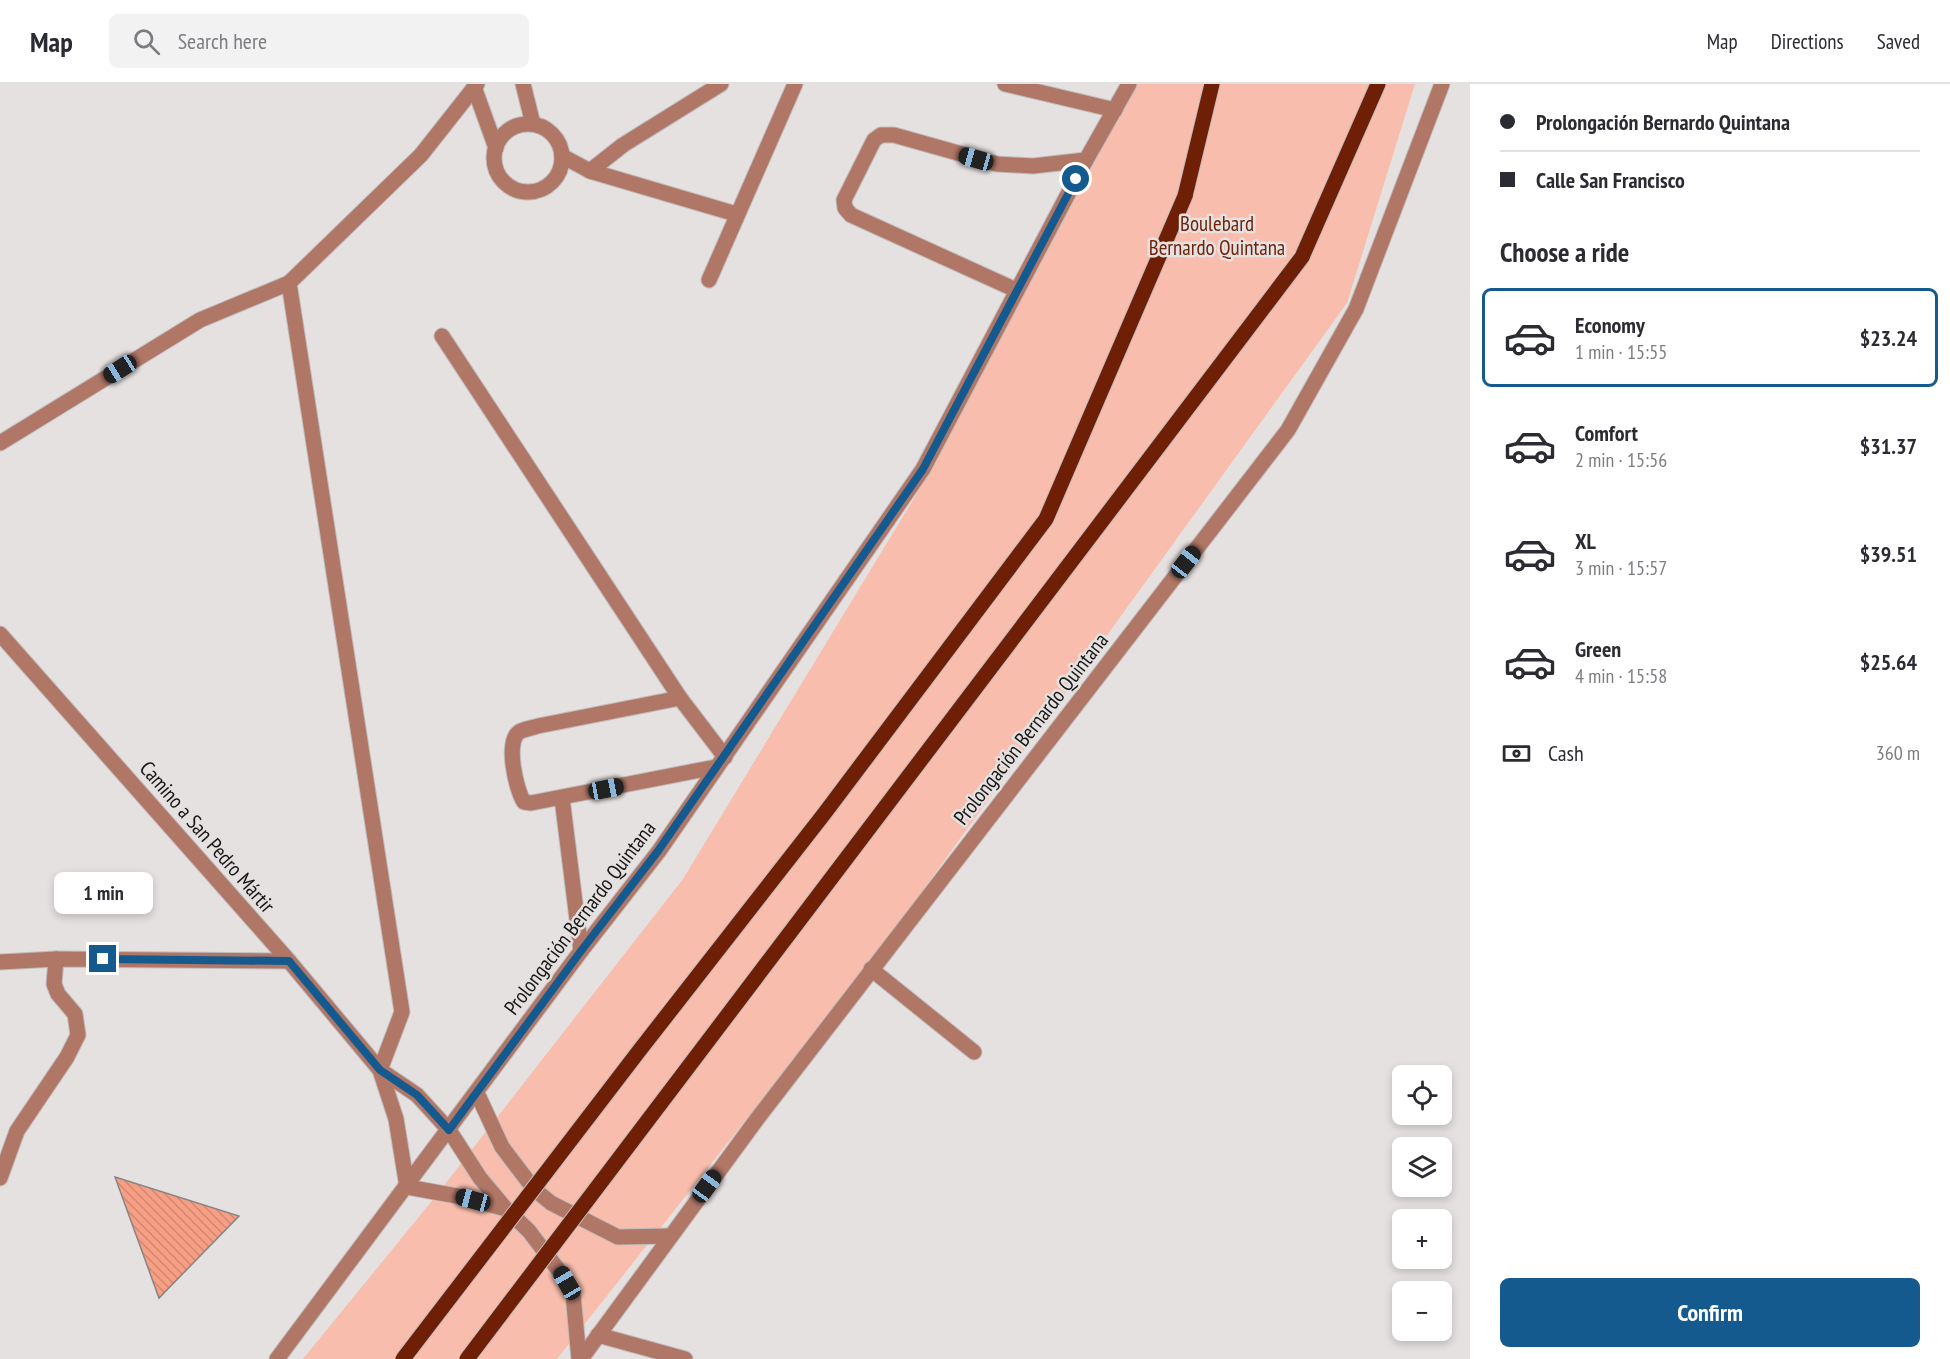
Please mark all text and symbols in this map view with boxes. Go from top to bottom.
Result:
search box [109,14,529,68]
text: Map [30,23,73,60]
icon: search [130,25,163,58]
text: Search here [178,27,267,55]
text: Map [1707,28,1738,55]
text: Directions [1771,28,1844,55]
text: Saved [1877,28,1920,55]
text: Prolongación Bernardo Quintana [1536,108,1790,136]
car [956,145,996,173]
route start [1062,165,1089,192]
text: Calle San Francisco [1536,166,1685,194]
park label: Boulebard Bernardo Quintana [1149,210,1285,261]
text: Choose a ride [1500,235,1629,269]
icon: car [1503,311,1557,365]
text: Economy [1575,311,1645,339]
text: $23.24 [1860,324,1917,352]
text: 1 min · 15:55 [1575,339,1667,365]
car [100,352,140,386]
icon: car [1503,419,1557,473]
text: Comfort [1575,419,1638,447]
text: $31.37 [1860,432,1917,460]
text: 2 min · 15:56 [1575,447,1667,473]
icon: car [1503,527,1557,581]
text: XL [1575,527,1596,555]
text: $39.51 [1860,540,1917,568]
car [1168,542,1204,582]
text: 3 min · 15:57 [1575,555,1667,581]
street label: Prolongación Bernardo Quintana [947,628,1114,830]
icon: car [1503,635,1557,689]
text: Green [1575,635,1621,663]
text: $25.64 [1860,648,1917,676]
text: 4 min · 15:58 [1575,663,1667,689]
icon: cash [1500,737,1533,770]
text: Cash [1548,739,1584,767]
text: 360 m [1876,740,1920,766]
street label: Camino a San Pedro Mártir [134,755,281,918]
car [587,777,625,801]
street label: Prolongación Bernardo Quintana [498,815,661,1020]
callout: 1 min [54,872,152,914]
text: 1 min [83,880,124,906]
route end [89,945,116,972]
map controls [1392,1065,1452,1341]
button: locate [1392,1065,1452,1125]
button: layers [1392,1137,1452,1197]
car [689,1166,725,1206]
car [453,1187,493,1213]
button: + [1392,1209,1452,1269]
car [550,1263,584,1303]
button: Confirm [1500,1278,1920,1347]
button: − [1392,1281,1452,1341]

